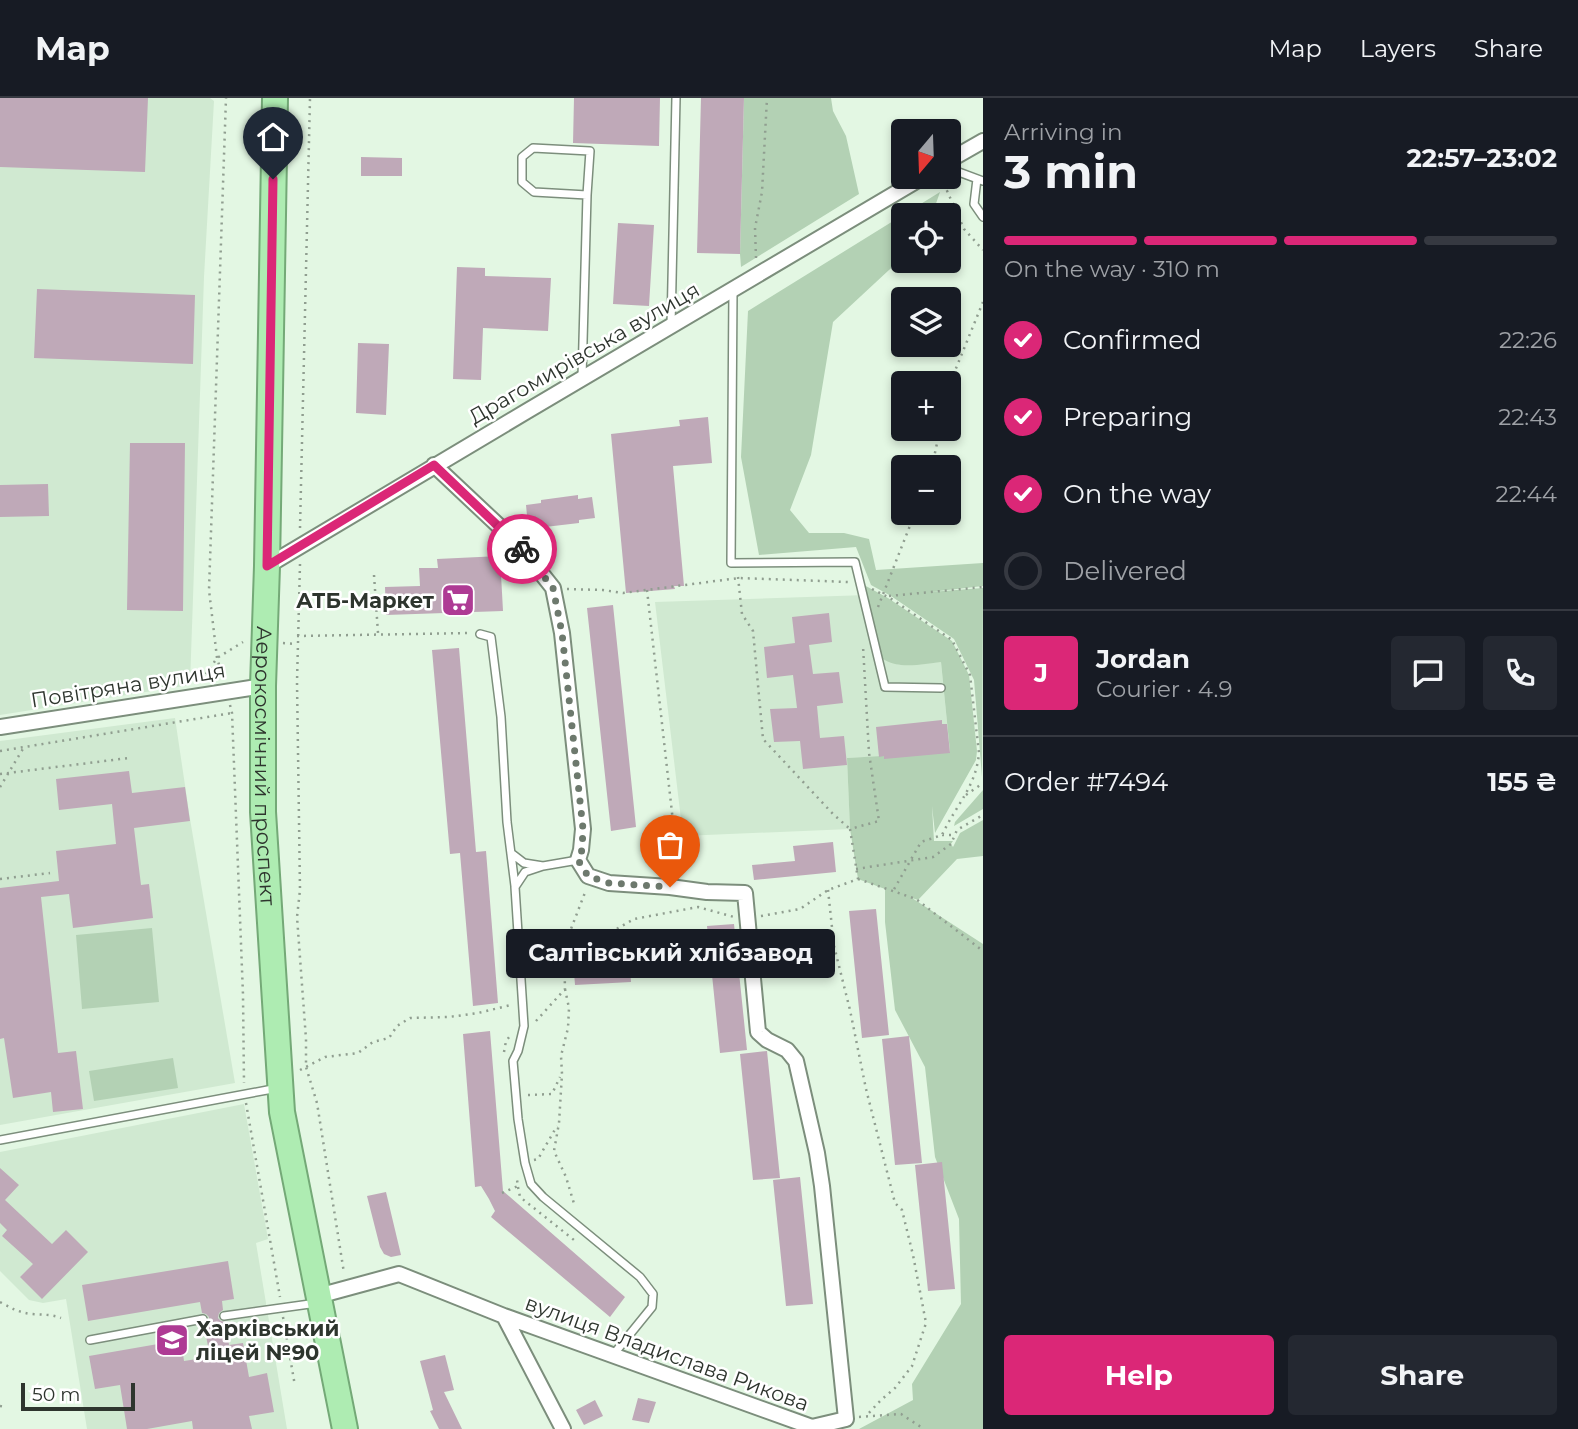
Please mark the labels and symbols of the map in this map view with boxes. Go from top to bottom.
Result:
pin [243,107,303,179]
north arrow [891,119,961,189]
street label: Драгомирівська вулиця [464,277,704,429]
courier [487,514,557,584]
supermarket icon: АТБ-Маркет [439,581,477,619]
place label: АТБ-Маркет [296,588,435,613]
street label: Аерокосмічний проспект [251,626,281,906]
street label: Повітряна вулиця [29,657,227,713]
pin [640,815,700,887]
callout: Салтівський хлібзавод [505,929,834,978]
street label: вулиця Владислава Рикова [522,1290,812,1416]
place label: Харківський ліцей №90 [196,1316,339,1365]
school or university icon: Харківський ліцей №90 [153,1321,191,1359]
scale bar [21,1380,135,1412]

